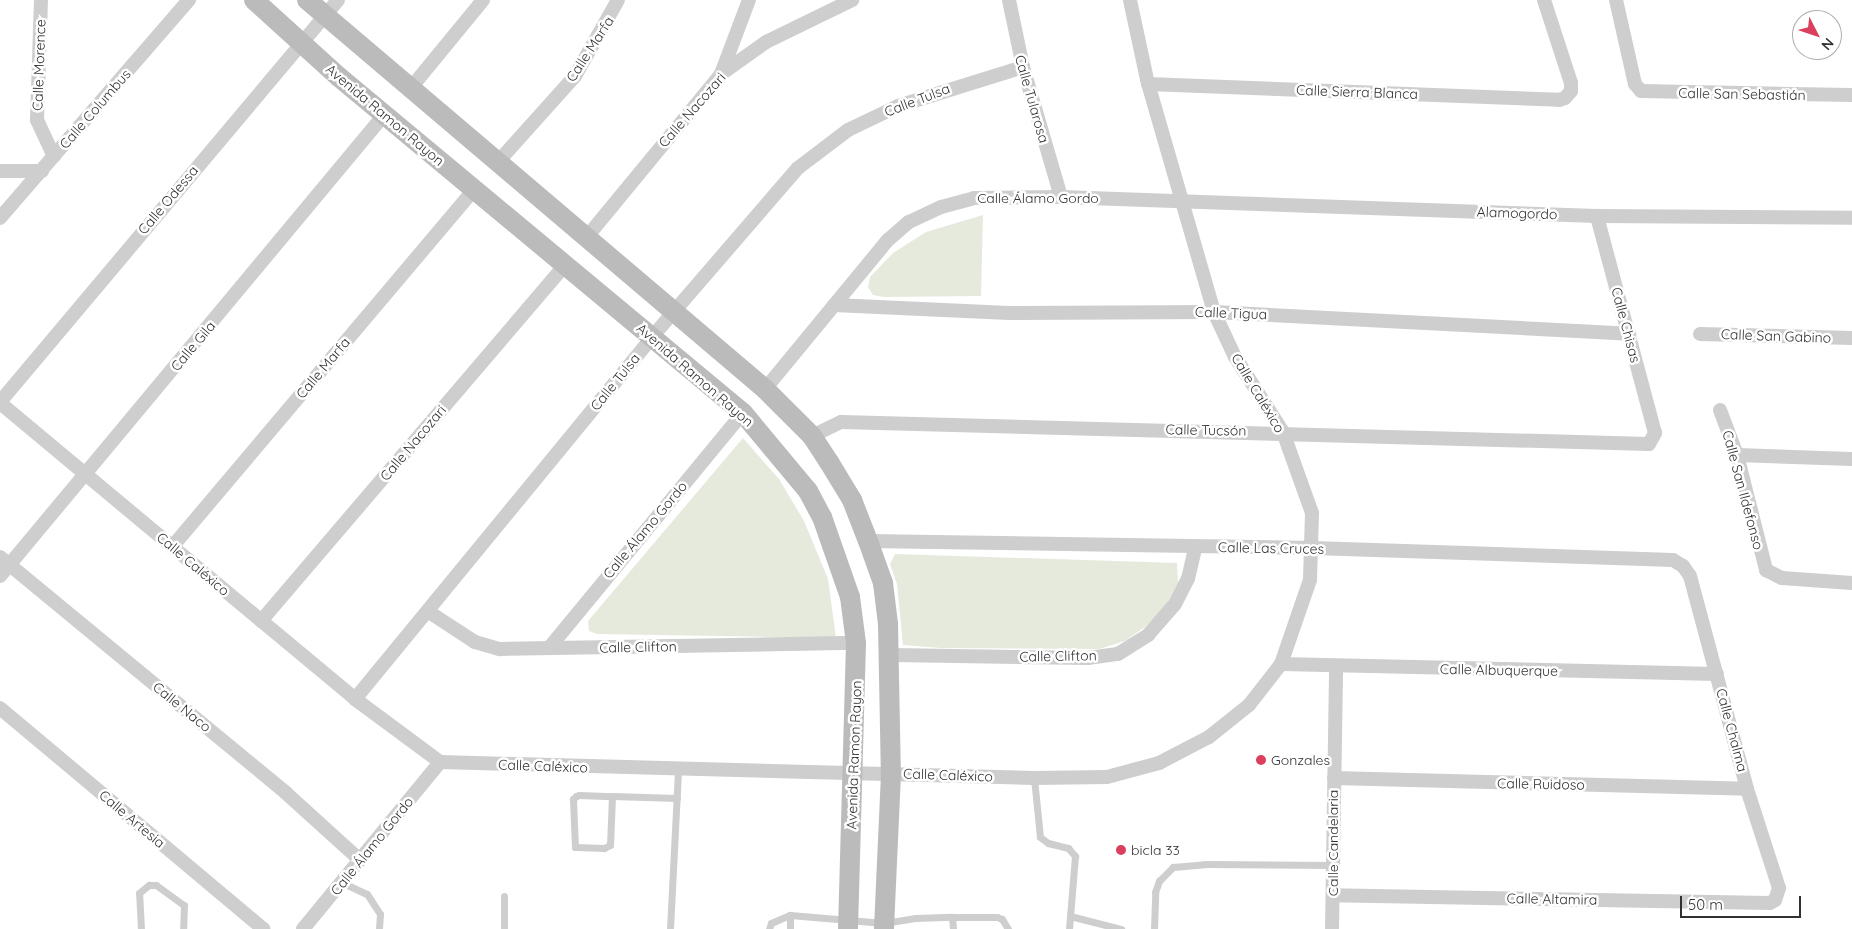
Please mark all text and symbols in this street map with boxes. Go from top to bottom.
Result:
north arrow [1792,10,1842,60]
street label: Calle Marfa [563,13,617,85]
street label: Calle Morence [29,19,49,111]
text: N [1817,34,1838,54]
street label: Calle Tularosa [1011,53,1053,145]
street label: Avenida Ramon Rayon [322,61,448,169]
street label: Calle Columbus [56,66,134,152]
street label: Calle Nacozari [655,69,729,151]
street label: Calle Tulsa [882,80,952,120]
street label: Calle Sierra Blanca [1296,81,1418,103]
street label: Calle San Sebastián [1678,84,1806,104]
street label: Calle Odessa [134,162,202,238]
street label: Calle Álamo Gordo [977,190,1099,206]
street label: Alamogordo [1476,203,1558,223]
street label: Calle Chisas [1608,285,1644,365]
street label: Calle Tigua [1195,303,1267,323]
street label: Calle Gila [167,318,219,374]
street label: Avenida Ramon Rayon [633,320,757,430]
street label: Calle San Gabino [1721,326,1831,346]
street label: Calle Marfa [293,334,353,402]
street label: Calle Tulsa [587,350,643,414]
street label: Calle Caléxico [1228,350,1288,436]
street label: Calle Nacozari [377,402,449,484]
street label: Calle Tucsón [1165,421,1247,439]
street label: Calle San Ildefonso [1719,428,1767,552]
street label: Calle Álamo Gordo [599,478,691,582]
street label: Calle Caléxico [153,529,233,599]
street label: Calle Las Cruces [1218,539,1324,557]
street label: Calle Clifton [599,638,677,656]
street label: Calle Clifton [1019,647,1097,665]
street label: Calle Albuquerque [1440,661,1558,679]
street label: Calle Naco [149,678,215,736]
street label: Avenida Ramon Rayon [843,680,865,830]
street label: Calle Chalma [1713,686,1751,774]
place label: Gonzales [1271,752,1330,768]
marker: Gonzales [1255,754,1267,766]
street label: Calle Caléxico [498,756,588,776]
street label: Calle Caléxico [903,765,993,785]
street label: Calle Ruidoso [1497,775,1585,793]
street label: Calle Artesia [96,787,168,851]
street label: Calle Candelaria [1325,790,1341,896]
street label: Calle Álamo Gordo [327,793,417,899]
place label: bicla 33 [1131,842,1180,858]
marker: bicla 33 [1115,844,1127,856]
scale bar [1682,886,1803,918]
street label: Calle Altamira [1507,890,1597,908]
text: 50 m [1688,895,1723,914]

